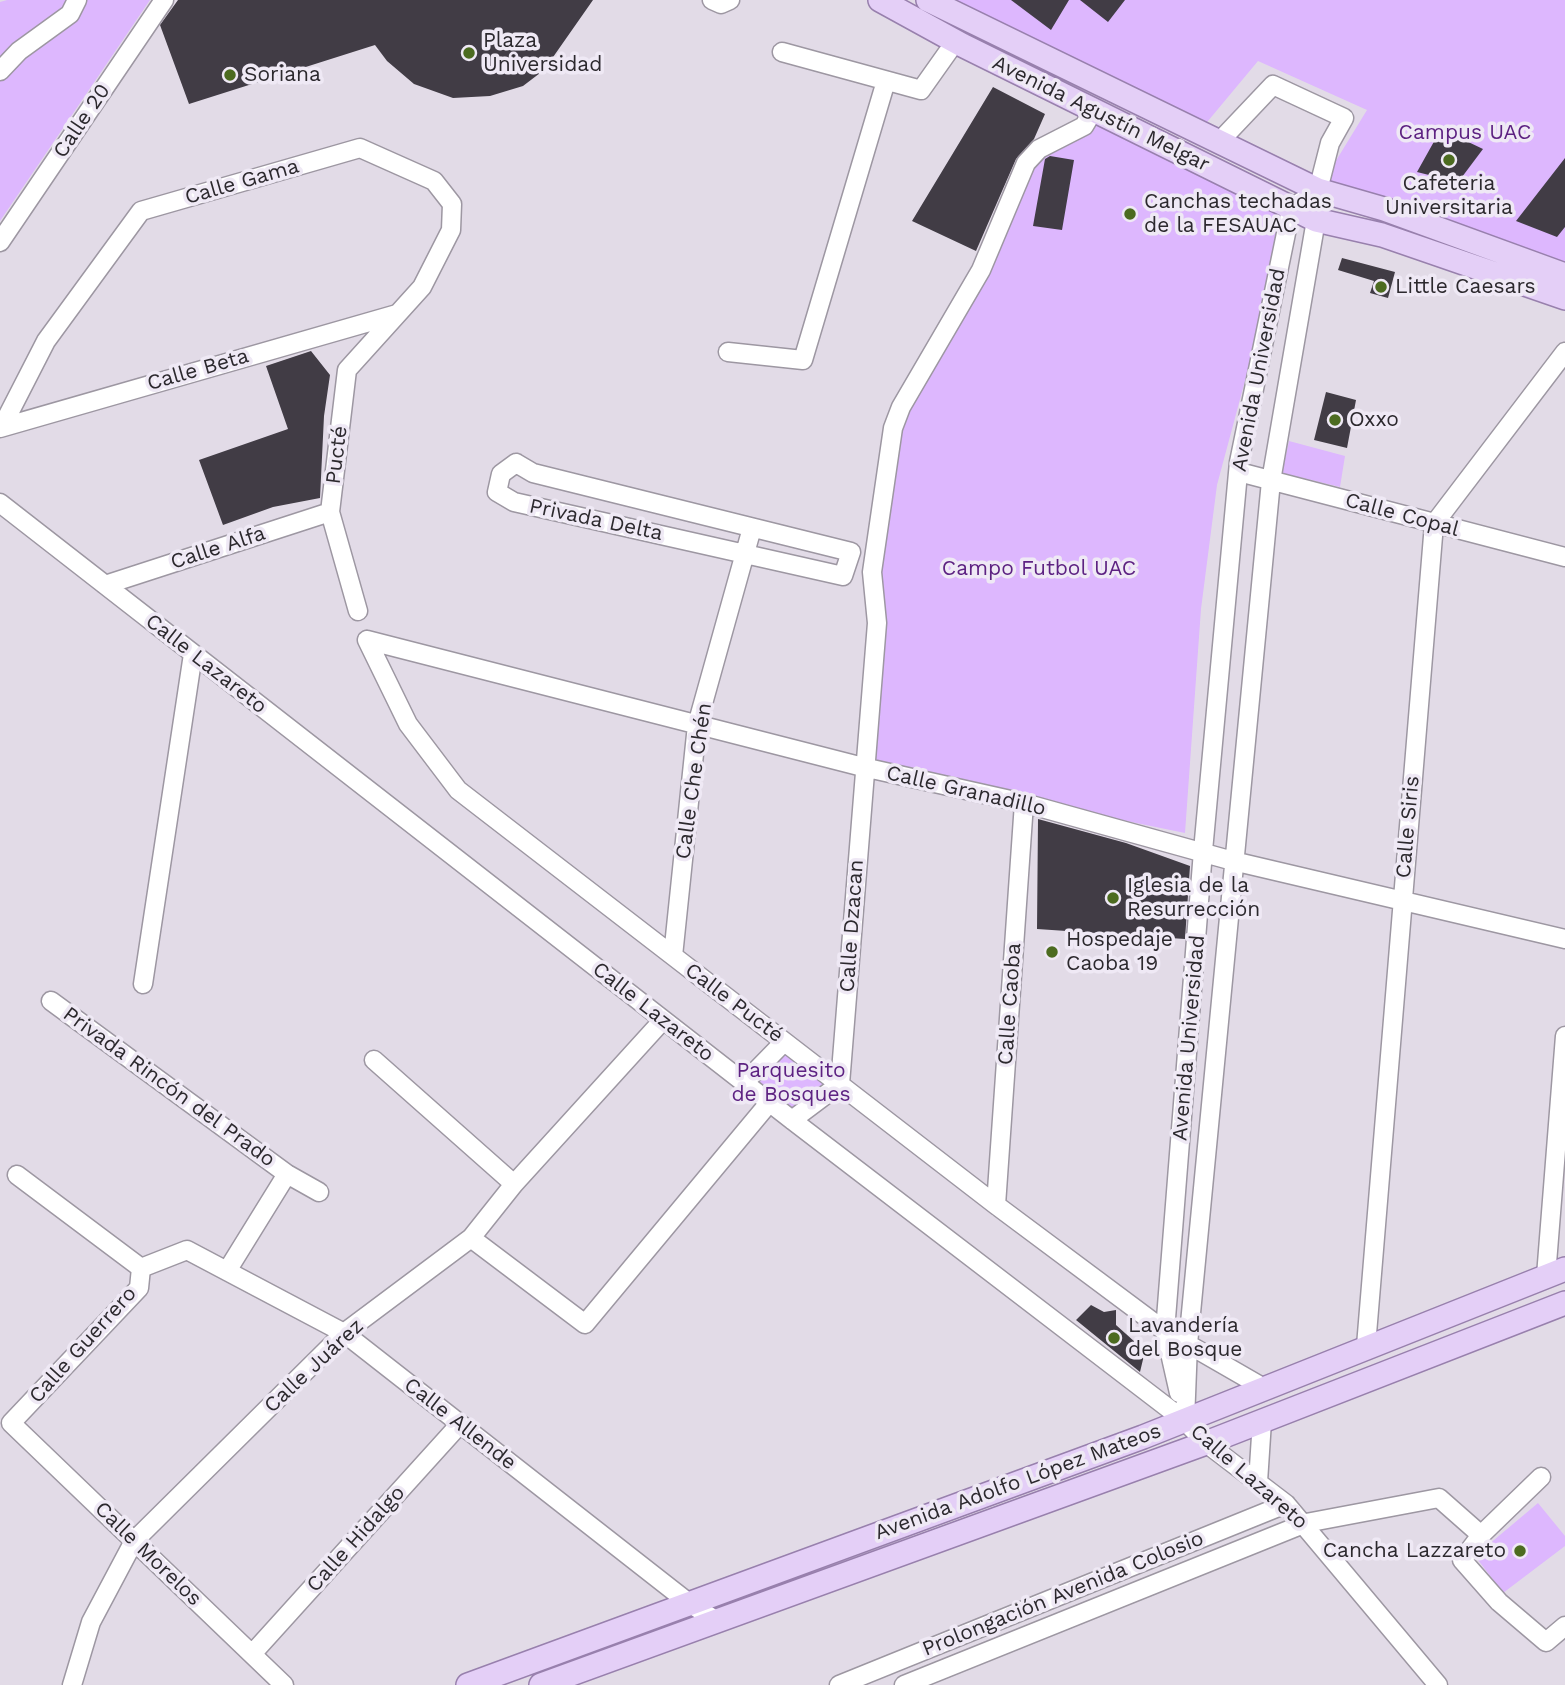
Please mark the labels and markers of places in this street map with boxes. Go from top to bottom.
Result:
place label: Plaza Universidad [483,28,602,78]
marker: Plaza Universidad [461,45,477,61]
place label: Soriana [244,62,321,88]
marker: Soriana [222,67,238,83]
marker: Cafeteria Universitaria [1441,152,1457,168]
place label: Cafeteria Universitaria [1385,171,1513,221]
place label: Canchas techadas de la FESAUAC [1144,189,1332,239]
marker: Canchas techadas de la FESAUAC [1122,206,1138,222]
place label: Little Caesars [1395,274,1536,300]
marker: Little Caesars [1373,279,1389,295]
place label: Oxxo [1349,407,1399,433]
marker: Oxxo [1327,412,1343,428]
place label: Iglesia de la Resurrección [1127,873,1260,923]
marker: Iglesia de la Resurrección [1105,890,1121,906]
place label: Hospedaje Caoba 19 [1066,927,1173,977]
marker: Hospedaje Caoba 19 [1044,944,1060,960]
place label: Lavandería del Bosque [1128,1313,1242,1363]
marker: Lavandería del Bosque [1106,1330,1122,1346]
place label: Cancha Lazzareto [1323,1538,1506,1564]
marker: Cancha Lazzareto [1512,1543,1528,1559]

